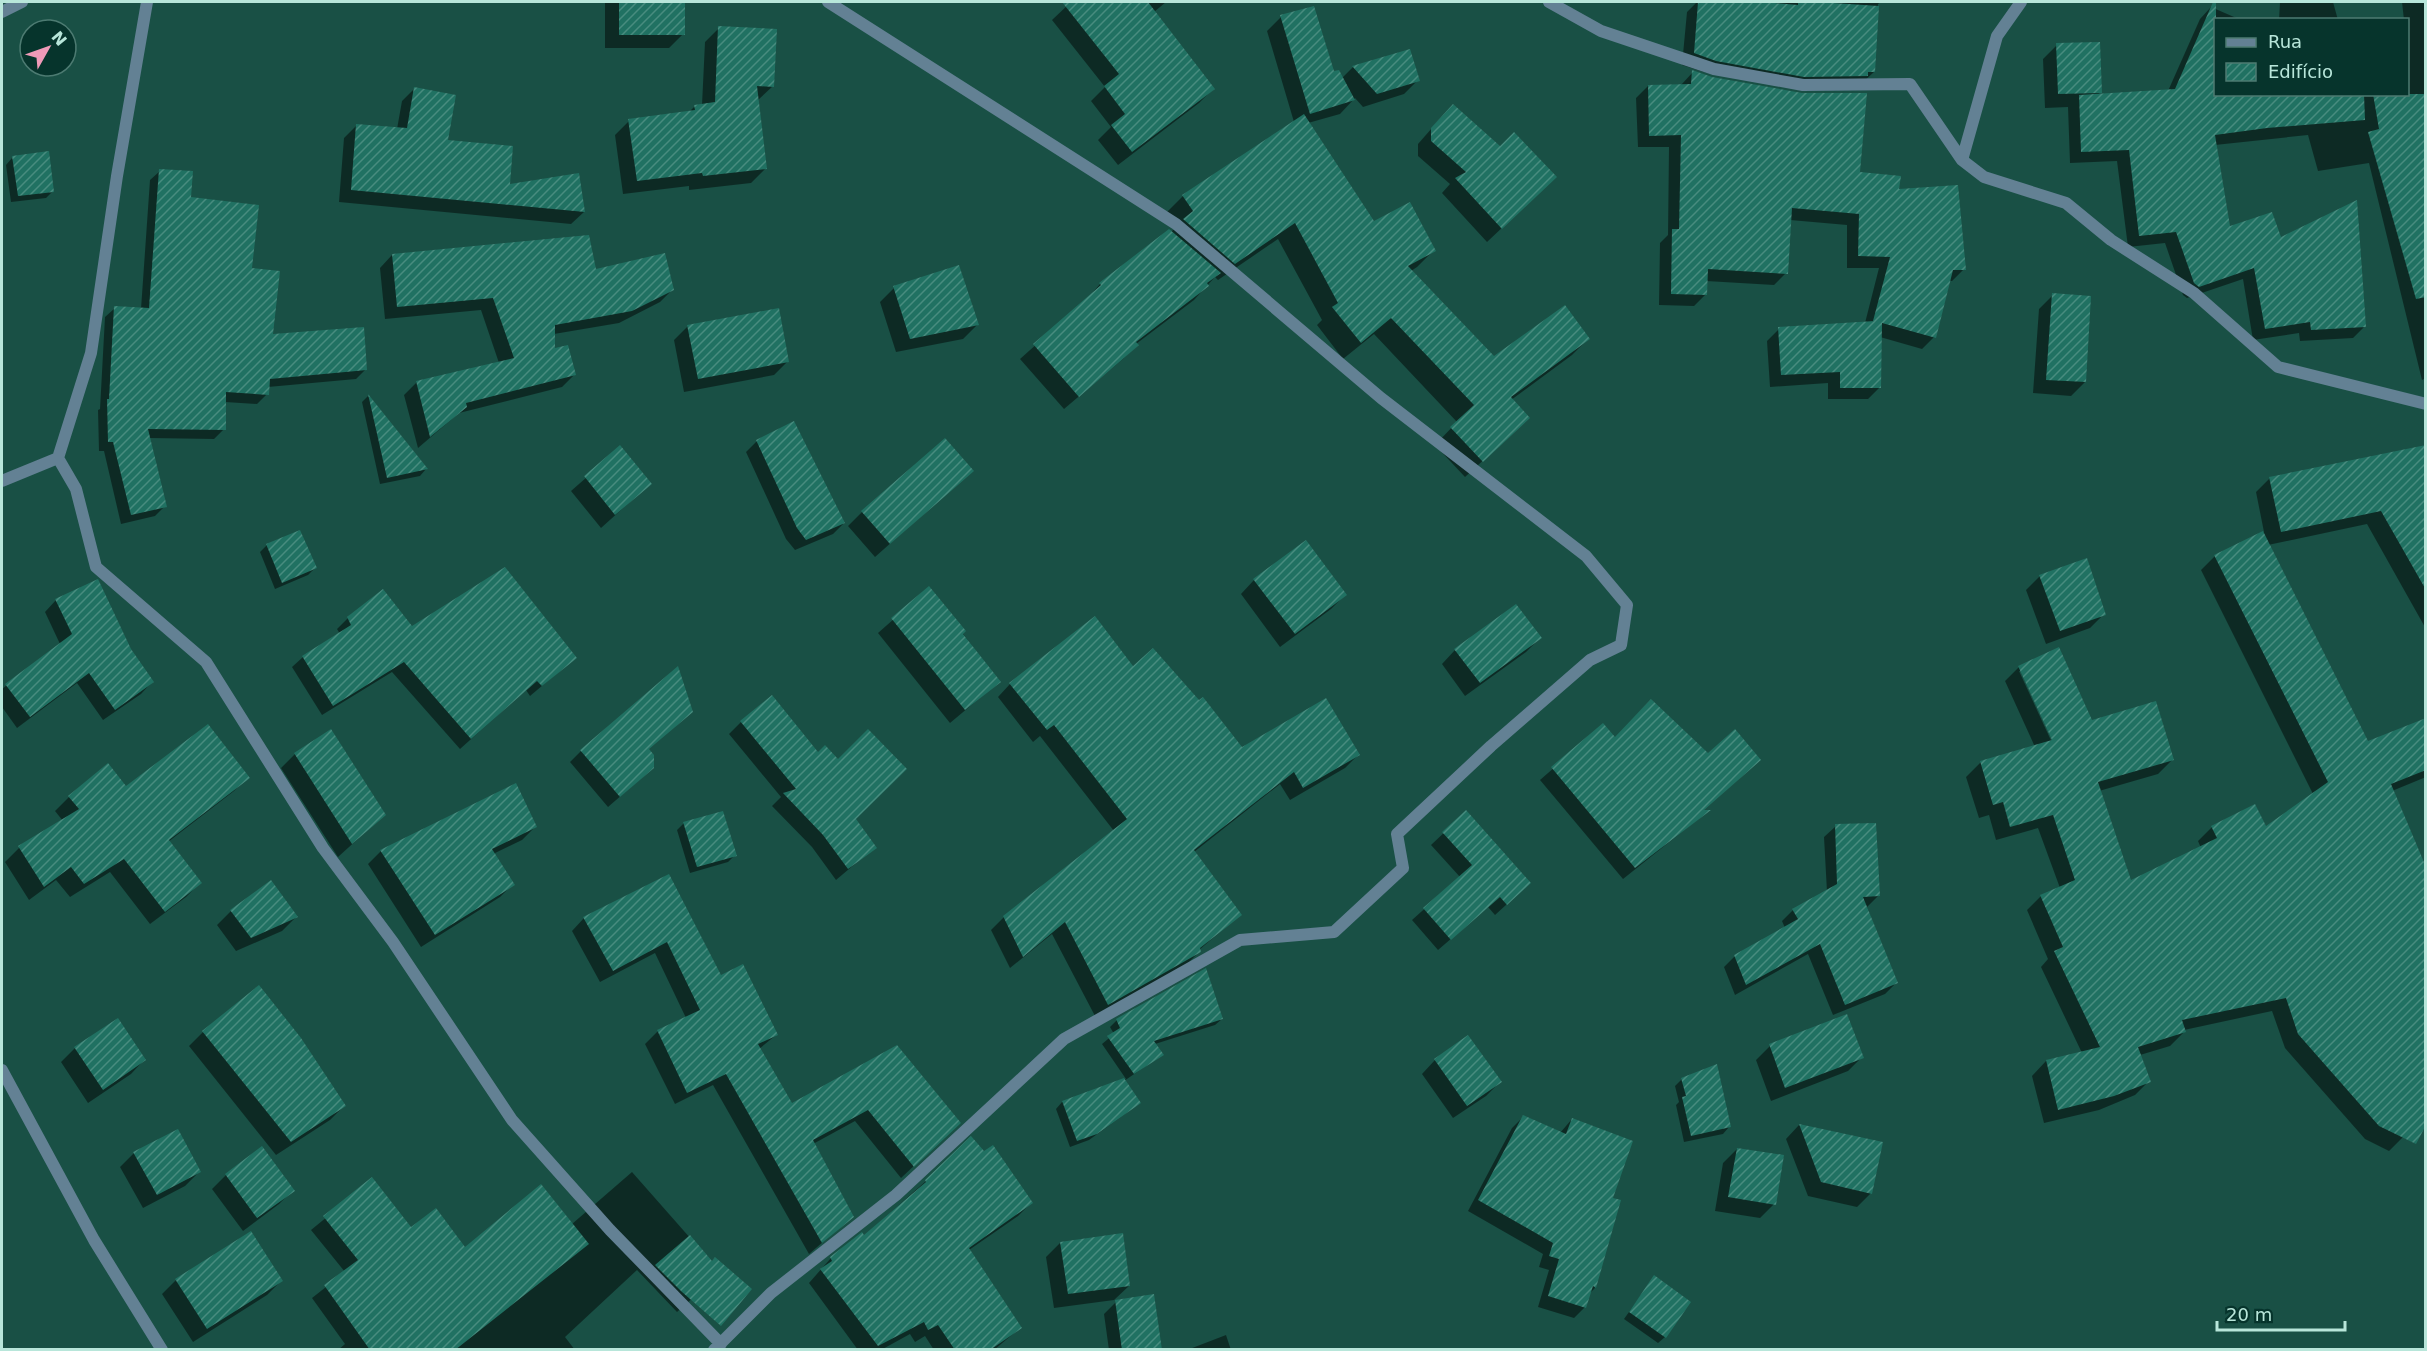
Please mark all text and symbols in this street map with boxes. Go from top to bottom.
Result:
north arrow [18,18,78,78]
legend [2214,18,2409,96]
text: N [48,27,71,50]
text: Rua [2268,31,2302,52]
text: Edifício [2268,61,2333,82]
scale bar [2217,1294,2344,1332]
text: 20 m [2226,1304,2272,1325]

